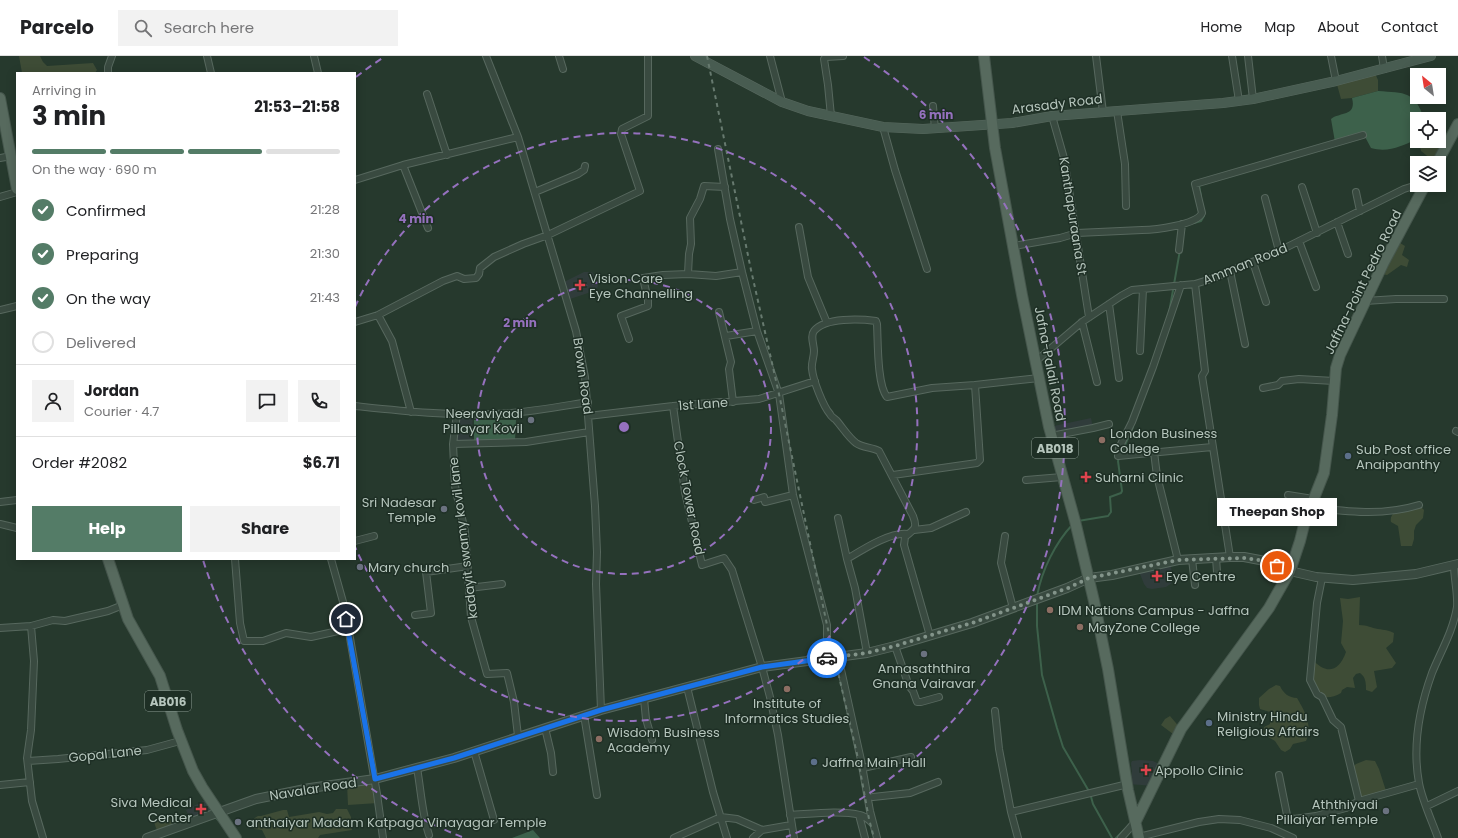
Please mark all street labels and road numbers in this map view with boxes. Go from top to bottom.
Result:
street label: Arasady Road [1011,89,1103,119]
street label: Kanthapuraana St [1054,156,1092,277]
street label: Jaffna-Point Pedro Road [1320,206,1406,358]
street label: Amman Road [1200,238,1290,290]
street label: Jafna-Palali Road [1030,305,1070,423]
street label: Brown Road [568,336,598,416]
street label: 1st Lane [677,393,729,415]
road number: AB018 [1032,438,1078,458]
street label: Clock Tower Road [669,439,709,557]
street label: kadayit swamy kovil lane [444,456,482,620]
road number: AB016 [145,691,191,711]
street label: Gopal Lane [67,741,143,767]
street label: Navalar Road [268,773,358,805]

